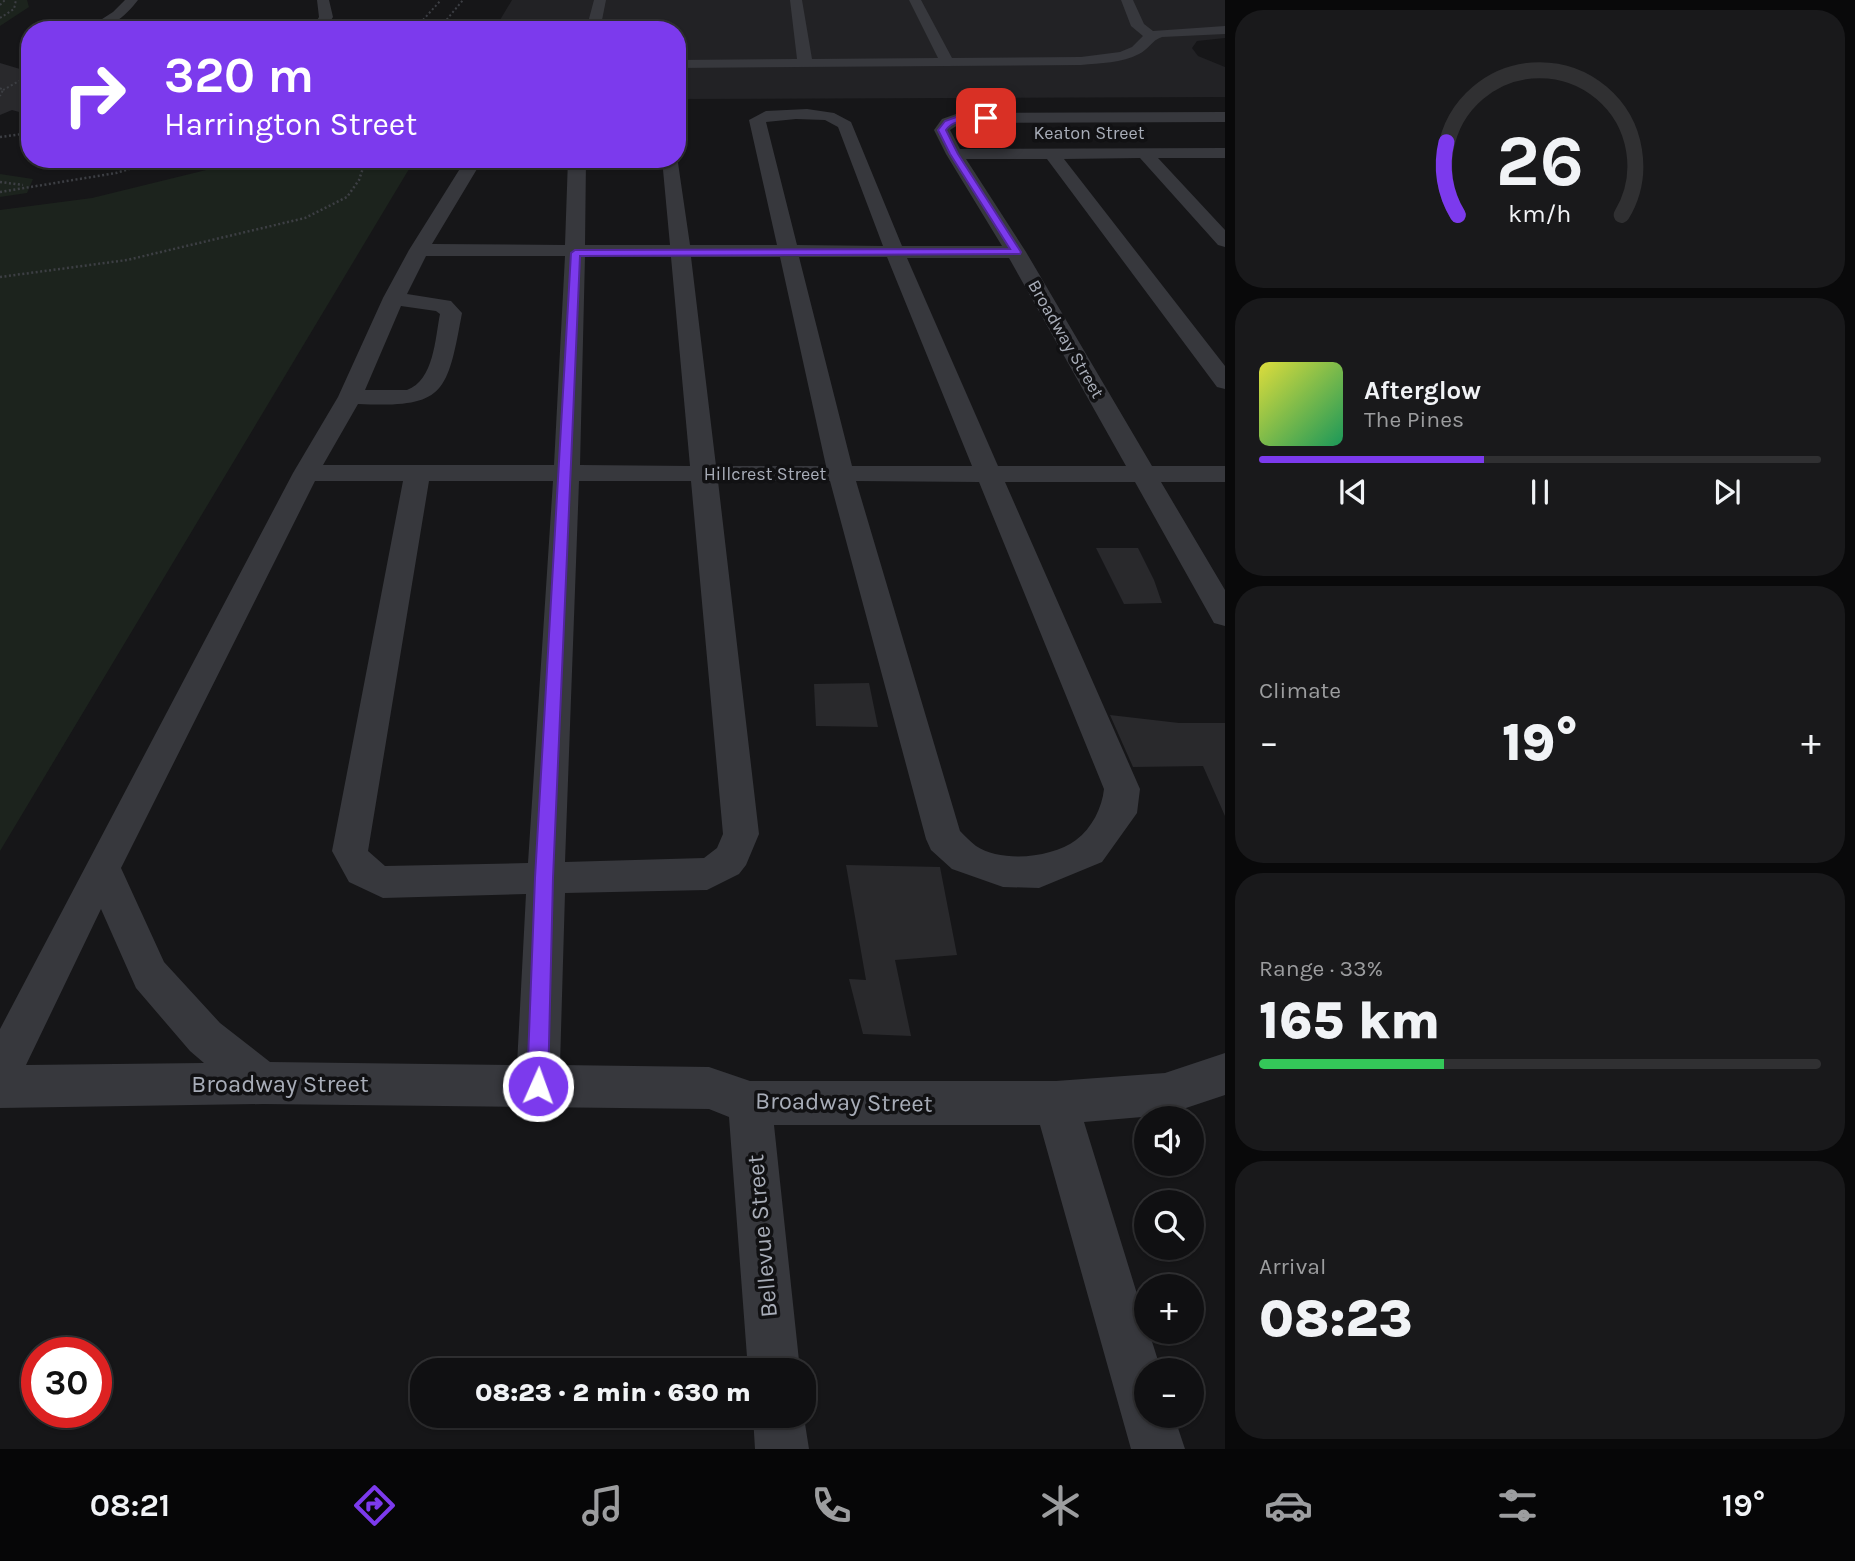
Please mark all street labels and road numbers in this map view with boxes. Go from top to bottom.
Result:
street label: Keaton Street [1033,122,1145,144]
street label: Broadway Street [1023,276,1109,402]
street label: Hillcrest Street [704,463,826,485]
street label: Broadway Street [191,1070,369,1098]
street label: Broadway Street [755,1086,933,1118]
street label: Bellevue Street [741,1153,783,1319]

